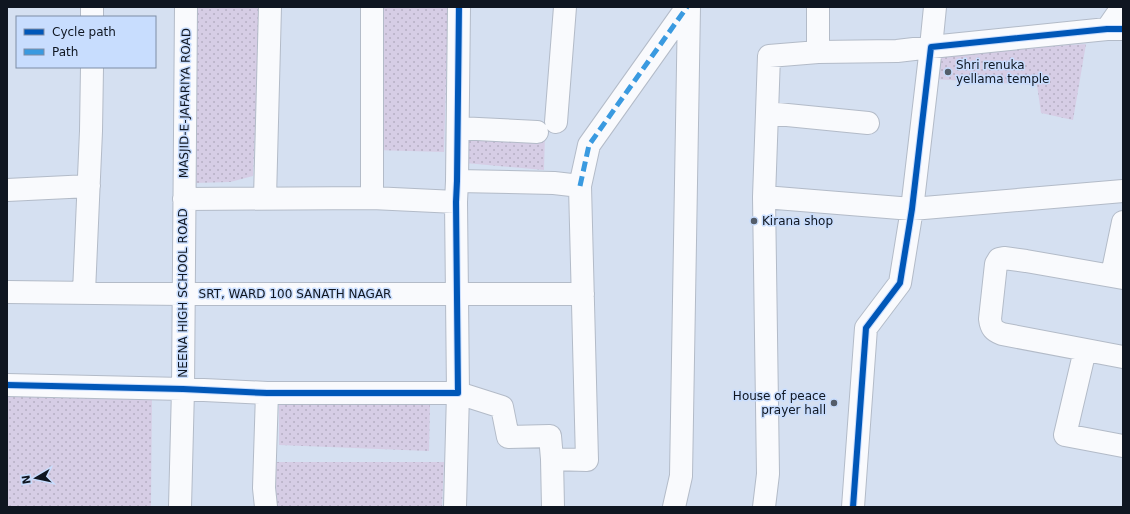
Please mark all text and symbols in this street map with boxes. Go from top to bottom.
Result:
legend [16,16,156,68]
text: Cycle path [52,25,116,39]
street label: MASJID-E-JAFARIYA ROAD [177,28,193,178]
text: Path [52,45,78,59]
place label: Shri renuka yellama temple [956,58,1049,86]
marker: Shri renuka yellama temple [943,67,953,77]
street label: NEENA HIGH SCHOOL ROAD [176,208,190,378]
place label: Kirana shop [762,214,833,228]
marker: Kirana shop [749,216,759,226]
street label: SRT, WARD 100 SANATH NAGAR [199,287,391,301]
place label: House of peace prayer hall [733,389,826,417]
marker: House of peace prayer hall [829,398,839,408]
north arrow [16,458,56,498]
text: N [19,474,34,485]

